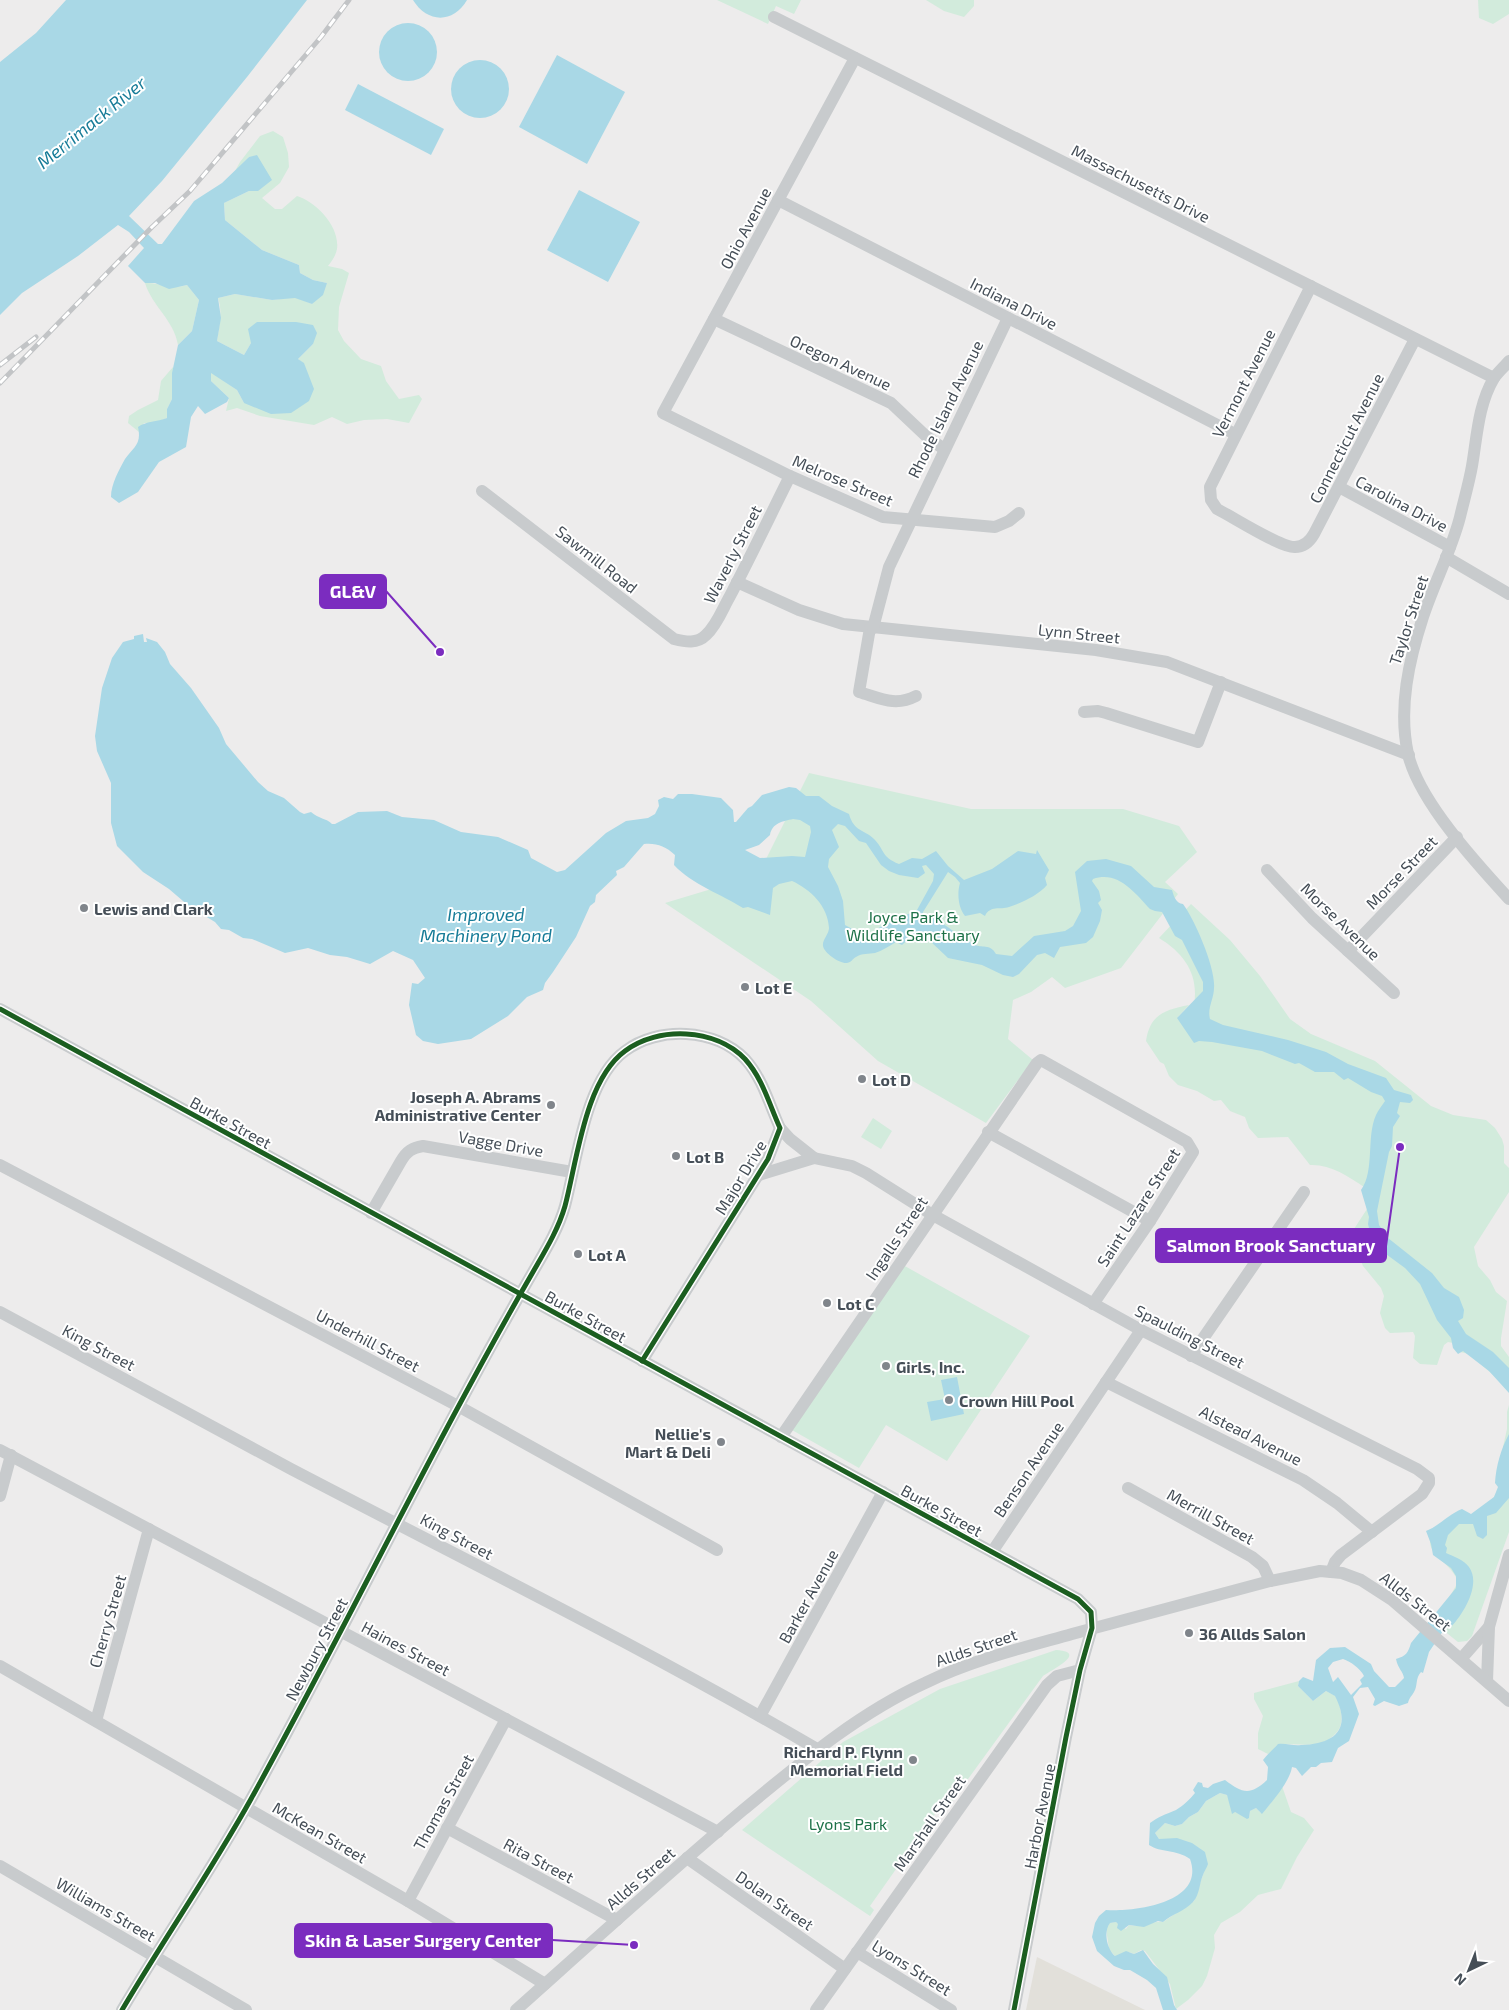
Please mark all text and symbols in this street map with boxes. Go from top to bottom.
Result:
water label: Merrimack River [32,71,151,173]
street label: Massachusetts Drive [1069,140,1213,226]
street label: Ohio Avenue [716,184,774,272]
street label: Indiana Drive [967,273,1061,333]
street label: Vermont Avenue [1207,325,1279,441]
street label: Oregon Avenue [787,330,895,394]
street label: Rhode Island Avenue [903,337,987,481]
street label: Connecticut Avenue [1305,370,1387,506]
street label: Melrose Street [790,450,896,510]
street label: Carolina Drive [1353,471,1451,535]
street label: Waverly Street [699,502,765,606]
street label: Sawmill Road [552,521,642,597]
street label: Taylor Street [1385,573,1431,667]
callout: GL&V [320,575,386,608]
text: GL&V [330,580,377,602]
street label: Lynn Street [1037,619,1121,647]
street label: Morse Street [1361,831,1441,913]
street label: Morse Avenue [1297,878,1385,964]
place label: Lewis and Clark [94,899,213,918]
marker: Lewis and Clark [78,902,90,914]
water label: Improved Machinery Pond [420,903,552,946]
park label: Joyce Park & Wildlife Sanctuary [846,907,980,944]
place label: Lot E [755,978,792,997]
marker: Lot E [739,981,751,993]
place label: Lot D [872,1070,911,1089]
marker: Lot D [856,1073,868,1085]
place label: Joseph A. Abrams Administrative Center [375,1087,541,1124]
street label: Burke Street [187,1092,275,1152]
marker: Joseph A. Abrams Administrative Center [545,1099,557,1111]
street label: Vagge Drive [457,1126,545,1160]
street label: Major Drive [710,1136,771,1218]
street label: Saint Lazare Street [1093,1144,1183,1270]
place label: Lot B [686,1147,724,1166]
marker: Lot B [670,1150,682,1162]
street label: Ingalls Street [861,1193,931,1283]
callout: Salmon Brook Sanctuary [1156,1229,1386,1262]
text: Salmon Brook Sanctuary [1166,1234,1376,1256]
place label: Lot A [588,1245,627,1264]
marker: Lot A [572,1248,584,1260]
street label: Burke Street [542,1286,630,1346]
place label: Lot C [837,1294,874,1313]
marker: Lot C [821,1297,833,1309]
street label: Spaulding Street [1132,1300,1248,1372]
street label: Underhill Street [313,1305,423,1375]
street label: King Street [59,1320,139,1374]
place label: Girls, Inc. [896,1357,965,1376]
marker: Girls, Inc. [880,1360,892,1372]
place label: Crown Hill Pool [959,1391,1075,1410]
marker: Crown Hill Pool [943,1394,955,1406]
street label: Alstead Avenue [1197,1401,1305,1469]
street label: Benson Avenue [989,1418,1067,1520]
place label: Nellie's Mart & Deli [625,1424,711,1461]
marker: Nellie's Mart & Deli [715,1436,727,1448]
street label: Burke Street [898,1480,986,1540]
street label: Merrill Street [1164,1484,1258,1548]
street label: King Street [417,1509,497,1563]
street label: Barker Avenue [774,1546,842,1646]
street label: Allds Street [1377,1567,1455,1635]
street label: Cherry Street [85,1572,129,1670]
street label: Newbury Street [281,1594,351,1704]
street label: Haines Street [358,1617,454,1679]
street label: Allds Street [933,1624,1019,1670]
place label: 36 Allds Salon [1199,1624,1306,1643]
marker: 36 Allds Salon [1183,1627,1195,1639]
place label: Richard P. Flynn Memorial Field [783,1742,903,1779]
street label: Thomas Street [409,1751,477,1853]
marker: Richard P. Flynn Memorial Field [907,1754,919,1766]
street label: Harbor Avenue [1019,1762,1059,1870]
street label: Marshall Street [889,1771,969,1875]
street label: McKean Street [269,1797,371,1867]
park label: Lyons Park [809,1814,887,1833]
street label: Rita Street [501,1834,577,1886]
street label: Allds Street [602,1843,678,1913]
street label: Dolan Street [732,1866,818,1934]
street label: Williams Street [53,1873,159,1945]
callout: Skin & Laser Surgery Center [295,1924,552,1957]
text: Skin & Laser Surgery Center [305,1929,541,1951]
street label: Lyons Street [869,1935,955,1999]
north arrow [1444,1945,1494,1995]
text: N [1450,1970,1469,1990]

